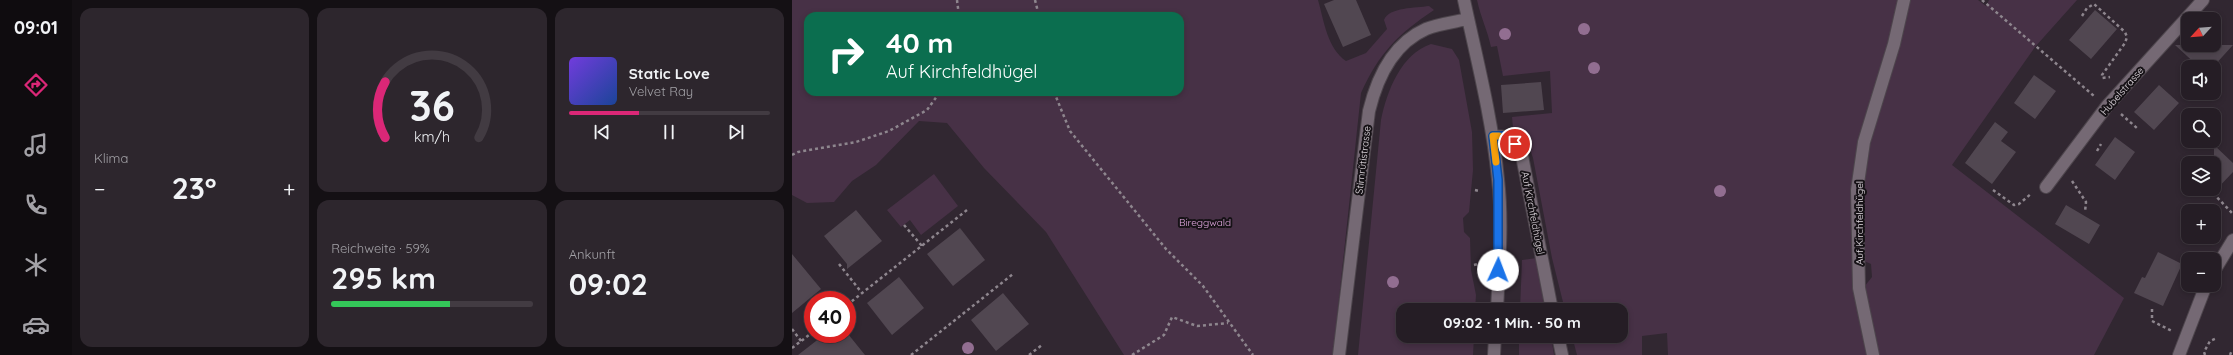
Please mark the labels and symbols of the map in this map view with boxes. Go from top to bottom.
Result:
north arrow [2181,12,2221,52]
street label: Hubelstrasse [2097,64,2147,118]
street label: Stirnrütistrasse [1352,125,1374,195]
pin [1498,127,1532,161]
street label: Auf Kirchfeldhügel [1519,170,1547,256]
street label: Auf Kirchfeldhügel [1853,181,1866,265]
park label: Bireggwald [1179,216,1231,229]
position arrow [1477,249,1519,291]
speed limit sign: 40 [804,291,856,343]

